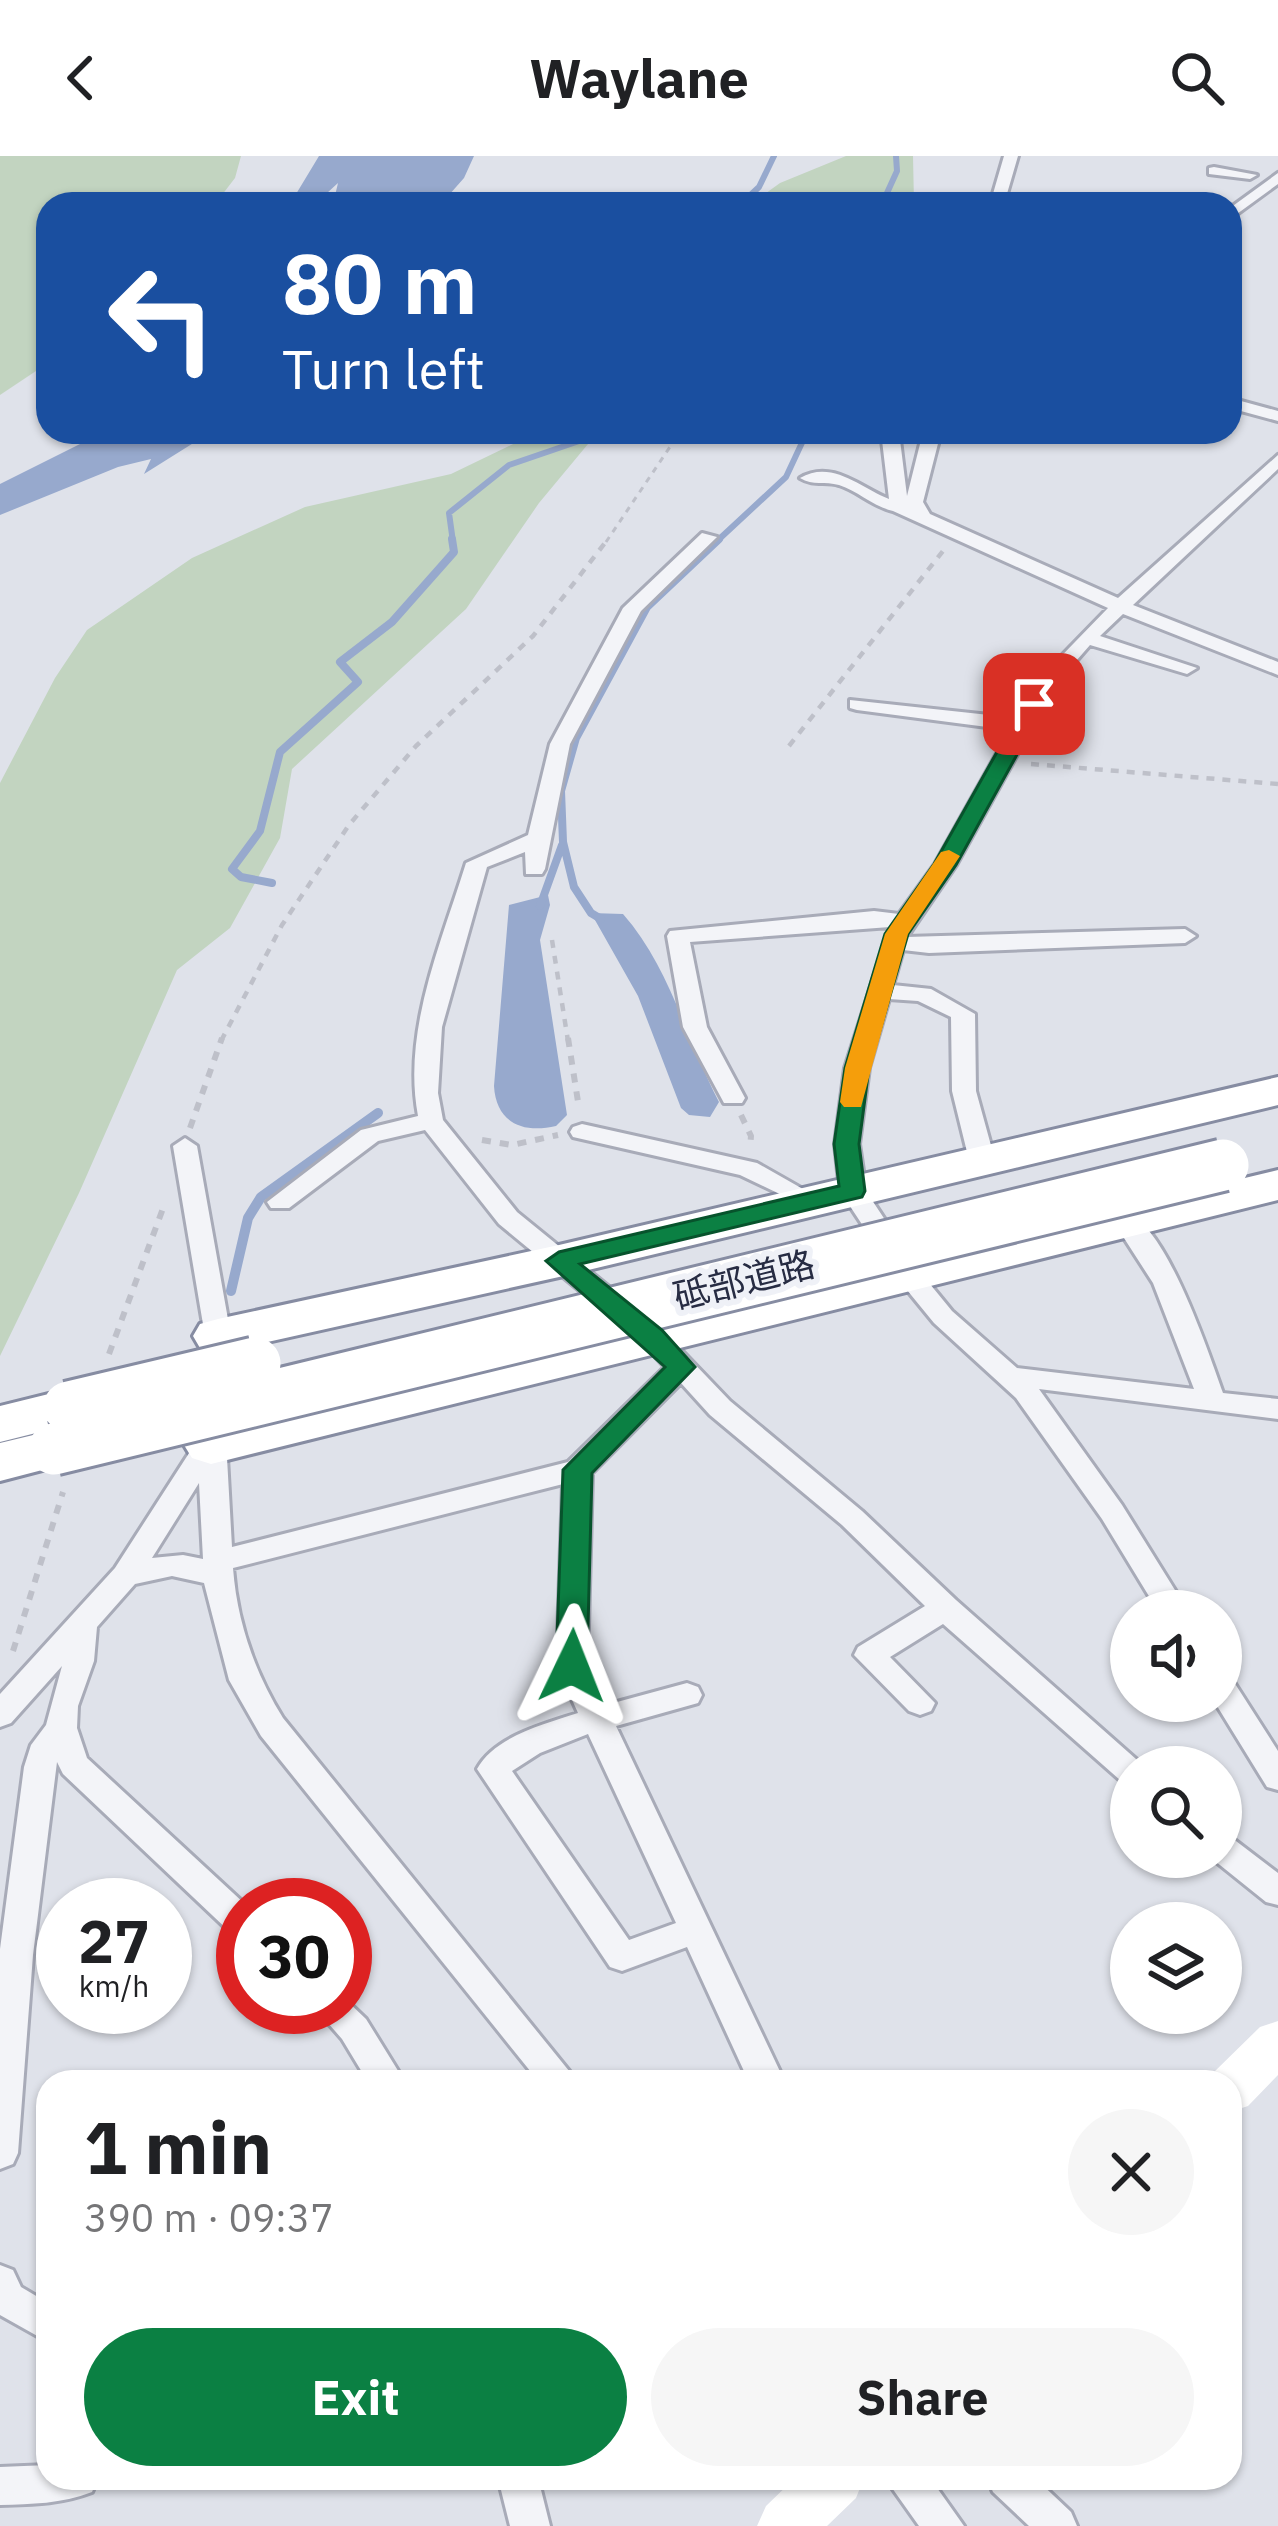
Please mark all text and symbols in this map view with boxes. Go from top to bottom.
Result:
text: Waylane [529,43,749,113]
icon: back [48,45,114,111]
icon: search [1164,45,1230,111]
text: 80 m [282,228,478,337]
icon: left [84,240,240,396]
text: Turn left [282,334,485,404]
pin [983,653,1085,755]
icon: arrive [1001,671,1067,737]
street label: 砥部道路 [668,1239,819,1320]
map controls [1110,1590,1242,2034]
button: sound [1110,1590,1242,1722]
position arrow [509,1603,635,1729]
button: search [1110,1746,1242,1878]
speed limit sign: 30 [216,1878,372,2034]
text: 27 [78,1901,150,1980]
button: layers [1110,1902,1242,2034]
text: km/h [79,1966,149,2005]
text: 1 min [84,2100,272,2194]
button: close [1068,2109,1194,2235]
text: 390 m · 09:37 [84,2192,334,2243]
button: Exit [84,2328,627,2466]
button: Share [651,2328,1194,2466]

